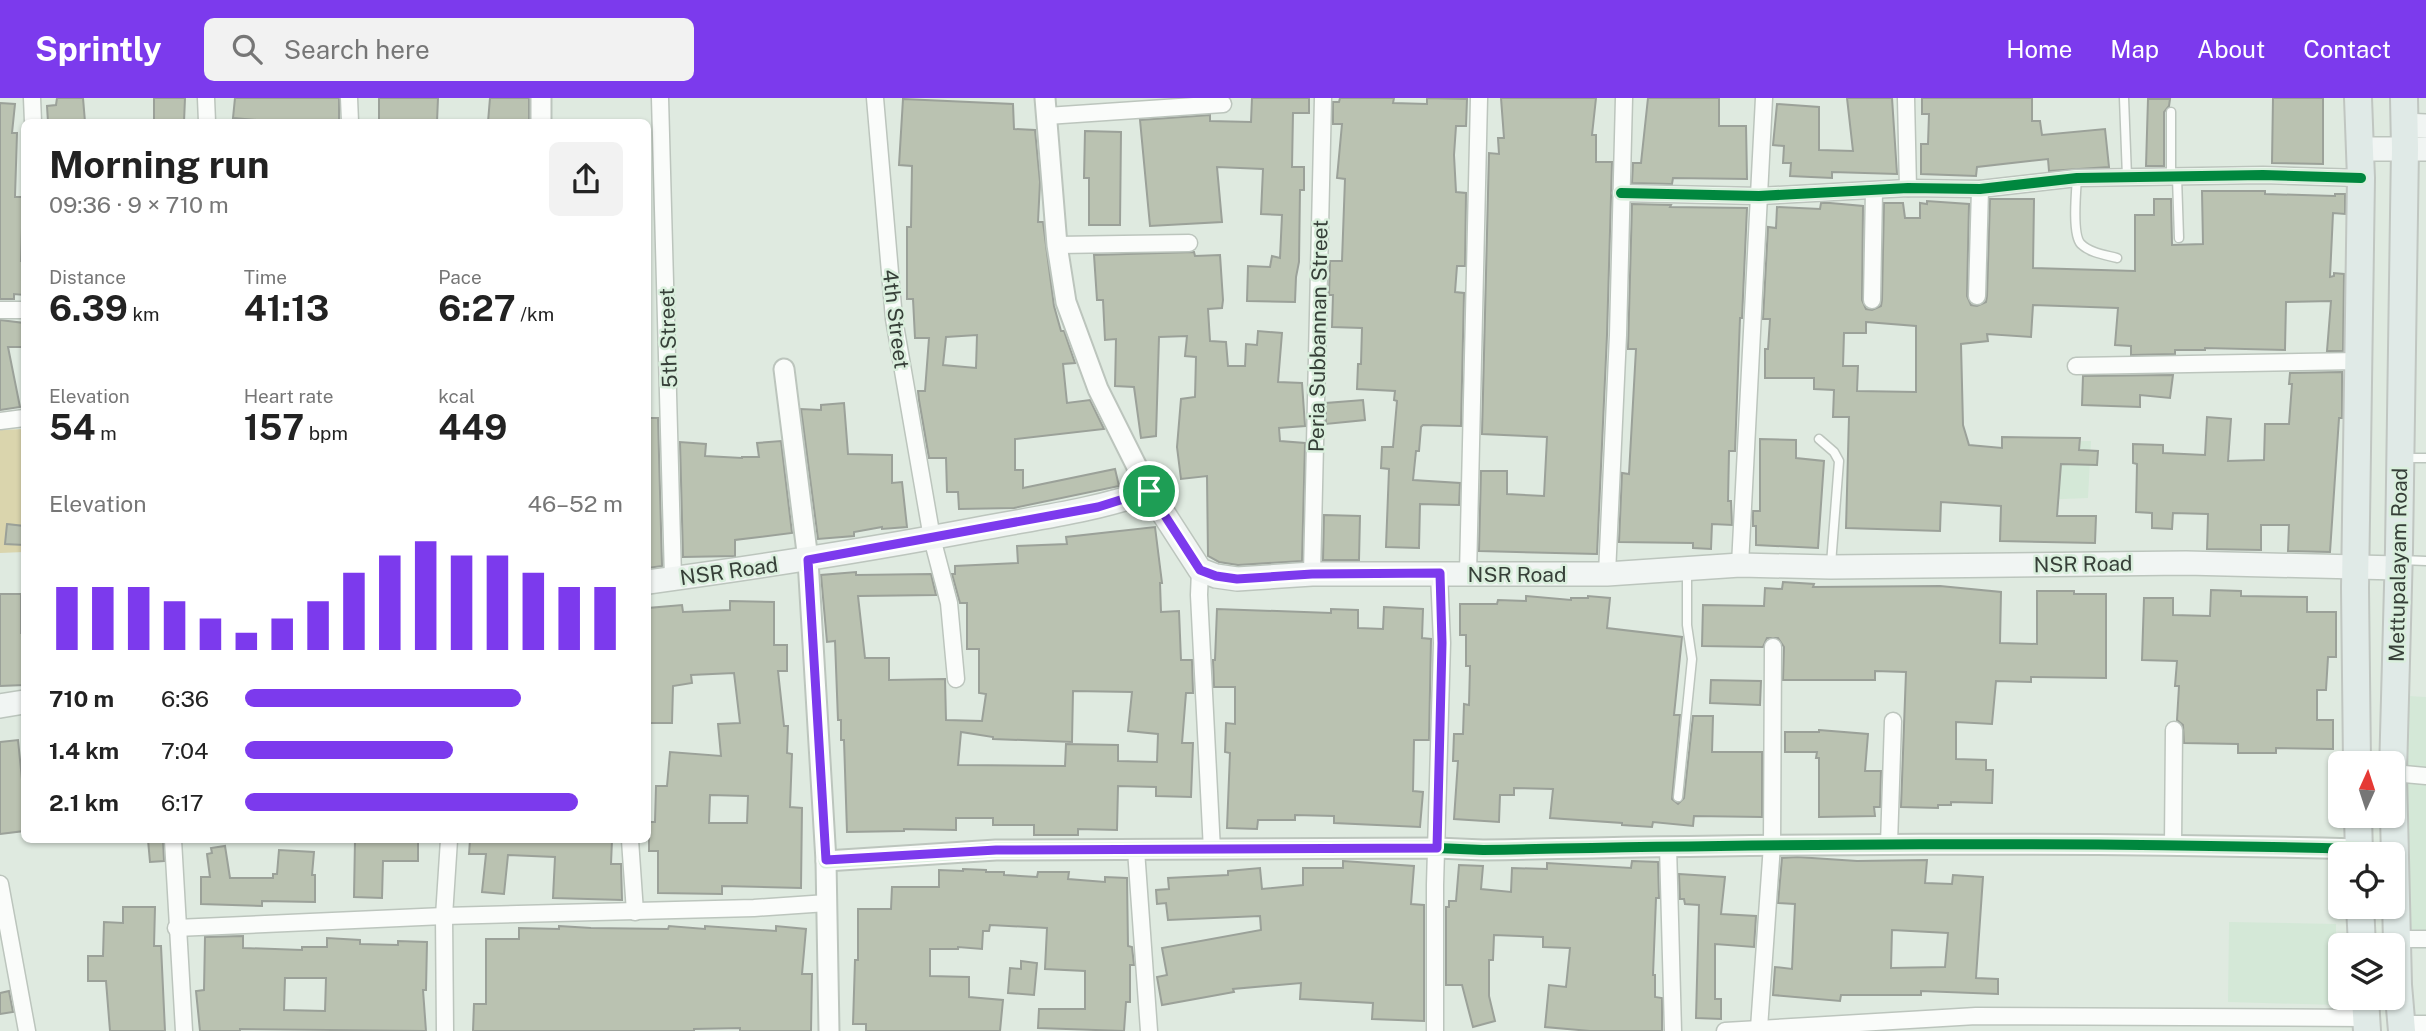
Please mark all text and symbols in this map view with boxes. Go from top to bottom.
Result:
search box [204,18,694,81]
text: Sprintly [35,30,162,68]
icon: search [228,30,266,68]
text: Search here [284,34,430,65]
text: Home [2006,35,2072,63]
text: Map [2110,35,2159,63]
text: About [2197,35,2265,63]
text: Contact [2303,35,2391,63]
text: Morning run [49,142,270,187]
button: share [549,142,623,216]
text: 09:36 · 9 × 710 m [49,191,229,218]
street label: Peria Subbannan Street [1303,220,1333,452]
text: Distance [49,266,126,288]
text: Time [244,266,287,288]
text: Pace [438,266,482,288]
street label: 4th Street [878,268,914,370]
text: 6.39 [49,288,128,329]
text: 41:13 [244,288,329,329]
text: 6:27 [438,288,516,329]
street label: 5th Street [654,288,682,388]
text: km [128,303,160,325]
text: /km [516,303,554,325]
text: Elevation [49,385,130,407]
text: Heart rate [244,385,333,407]
text: kcal [438,385,475,407]
text: 54 [49,407,96,448]
text: 157 [244,407,304,448]
text: 449 [438,407,507,448]
text: m [96,422,117,444]
text: bpm [304,422,348,444]
pin [1119,461,1179,521]
street label: Mettupalayam Road [2384,468,2412,662]
icon: arrive [1130,472,1168,510]
text: Elevation [49,490,147,517]
text: 46–52 m [528,490,623,517]
street label: NSR Road [2033,551,2133,577]
street label: NSR Road [678,552,780,590]
street label: NSR Road [1468,562,1566,587]
text: 710 m [49,685,114,712]
text: 6:36 [161,685,209,712]
text: 1.4 km [49,737,119,764]
text: 7:04 [161,737,209,764]
north arrow [2328,751,2404,828]
map controls [2328,751,2405,1010]
text: 2.1 km [49,789,119,816]
text: 6:17 [161,789,204,816]
button: locate [2328,842,2405,919]
button: layers [2328,933,2405,1010]

